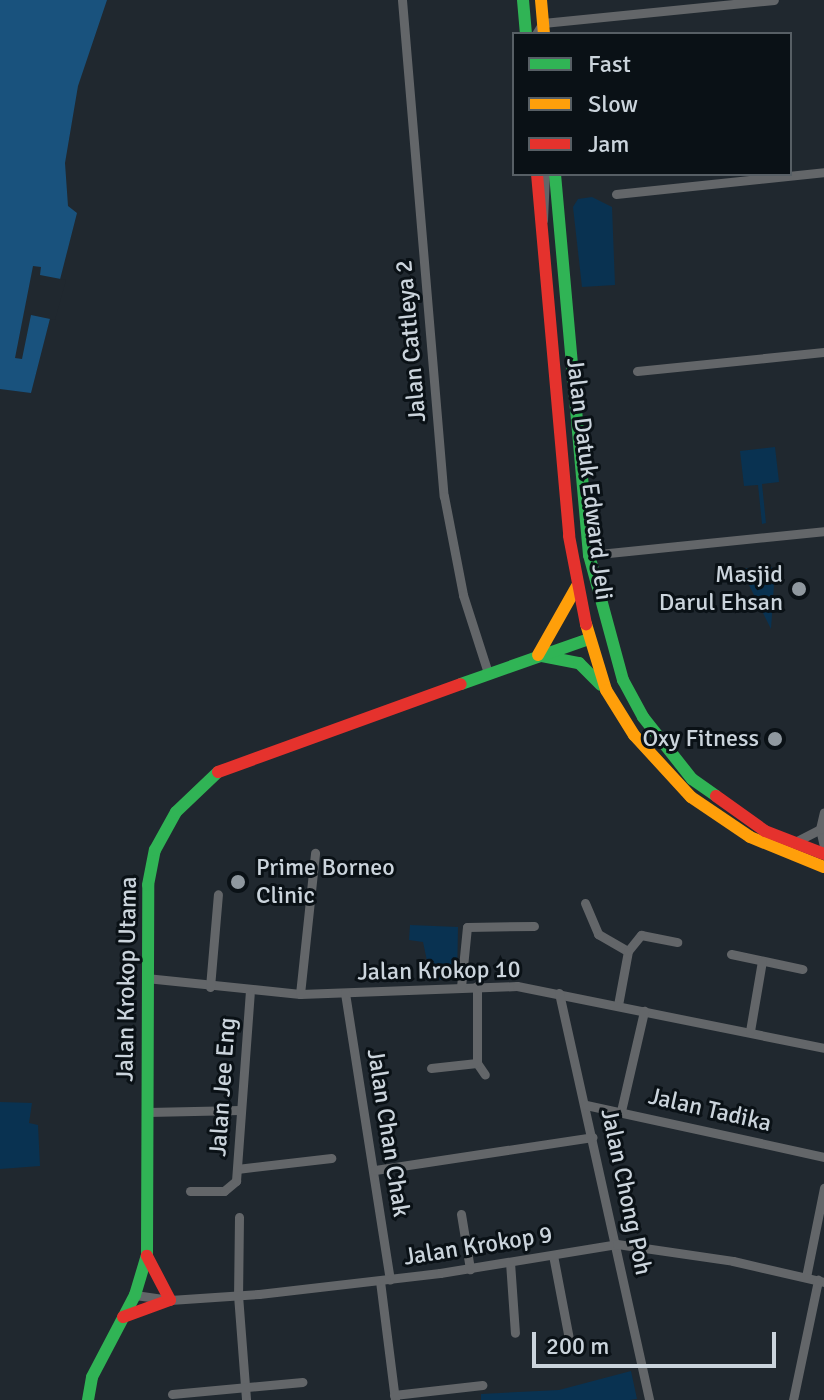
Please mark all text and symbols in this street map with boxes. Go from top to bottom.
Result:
legend [512,32,792,176]
text: Fast [588,49,631,79]
text: Slow [588,89,638,119]
text: Jam [588,129,629,159]
street label: Jalan Cattleya 2 [390,259,432,423]
street label: Jalan Datuk Edward Jeli [560,356,618,602]
place label: Masjid Darul Ehsan [659,561,783,617]
marker: Masjid Darul Ehsan [790,580,808,598]
place label: Oxy Fitness [643,725,759,753]
marker: Oxy Fitness [766,730,784,748]
place label: Prime Borneo Clinic [256,854,395,910]
marker: Prime Borneo Clinic [227,871,249,893]
street label: Jalan Krokop Utama [111,876,143,1082]
street label: Jalan Krokop 10 [357,955,521,987]
street label: Jalan Jee Eng [204,1016,242,1158]
street label: Jalan Chan Chak [360,1047,416,1219]
street label: Jalan Tadika [646,1082,774,1138]
street label: Jalan Chong Poh [594,1106,658,1278]
street label: Jalan Krokop 9 [402,1220,554,1272]
scale bar [536,1316,780,1366]
text: 200 m [546,1331,609,1361]

